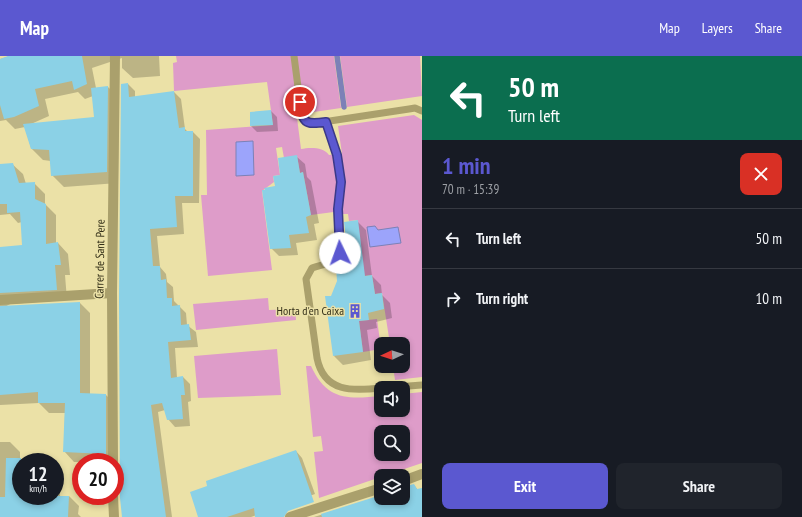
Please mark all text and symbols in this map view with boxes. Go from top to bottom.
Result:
text: Map [20,16,49,40]
text: Map [659,19,680,37]
text: Layers [702,19,733,37]
text: Share [755,19,782,37]
text: 50 m [508,68,559,105]
icon: left [442,72,494,124]
pin [283,85,317,119]
icon: arrive [289,91,311,113]
text: Turn left [508,104,560,127]
text: 1 min [442,150,490,181]
button: close [740,153,782,195]
text: 70 m · 15:39 [442,181,499,198]
street label: Carrer de Sant Pere [91,219,108,299]
icon: left [442,228,464,250]
text: Turn left [476,229,521,248]
text: 50 m [756,229,782,248]
position arrow [319,232,361,274]
icon: right [442,288,464,310]
text: Turn right [476,289,528,308]
text: 10 m [756,289,782,308]
place label: Horta d'en Caixa [277,303,344,318]
building icon: Horta d'en Caixa [347,303,363,319]
north arrow [374,337,410,373]
map controls [374,337,410,505]
button: sound [374,381,410,417]
button: search [374,425,410,461]
speed limit sign: 20 [72,453,124,505]
text: 12 [28,461,48,487]
button: Exit [442,463,608,509]
button: Share [616,463,782,509]
button: layers [374,469,410,505]
text: km/h [29,482,47,495]

